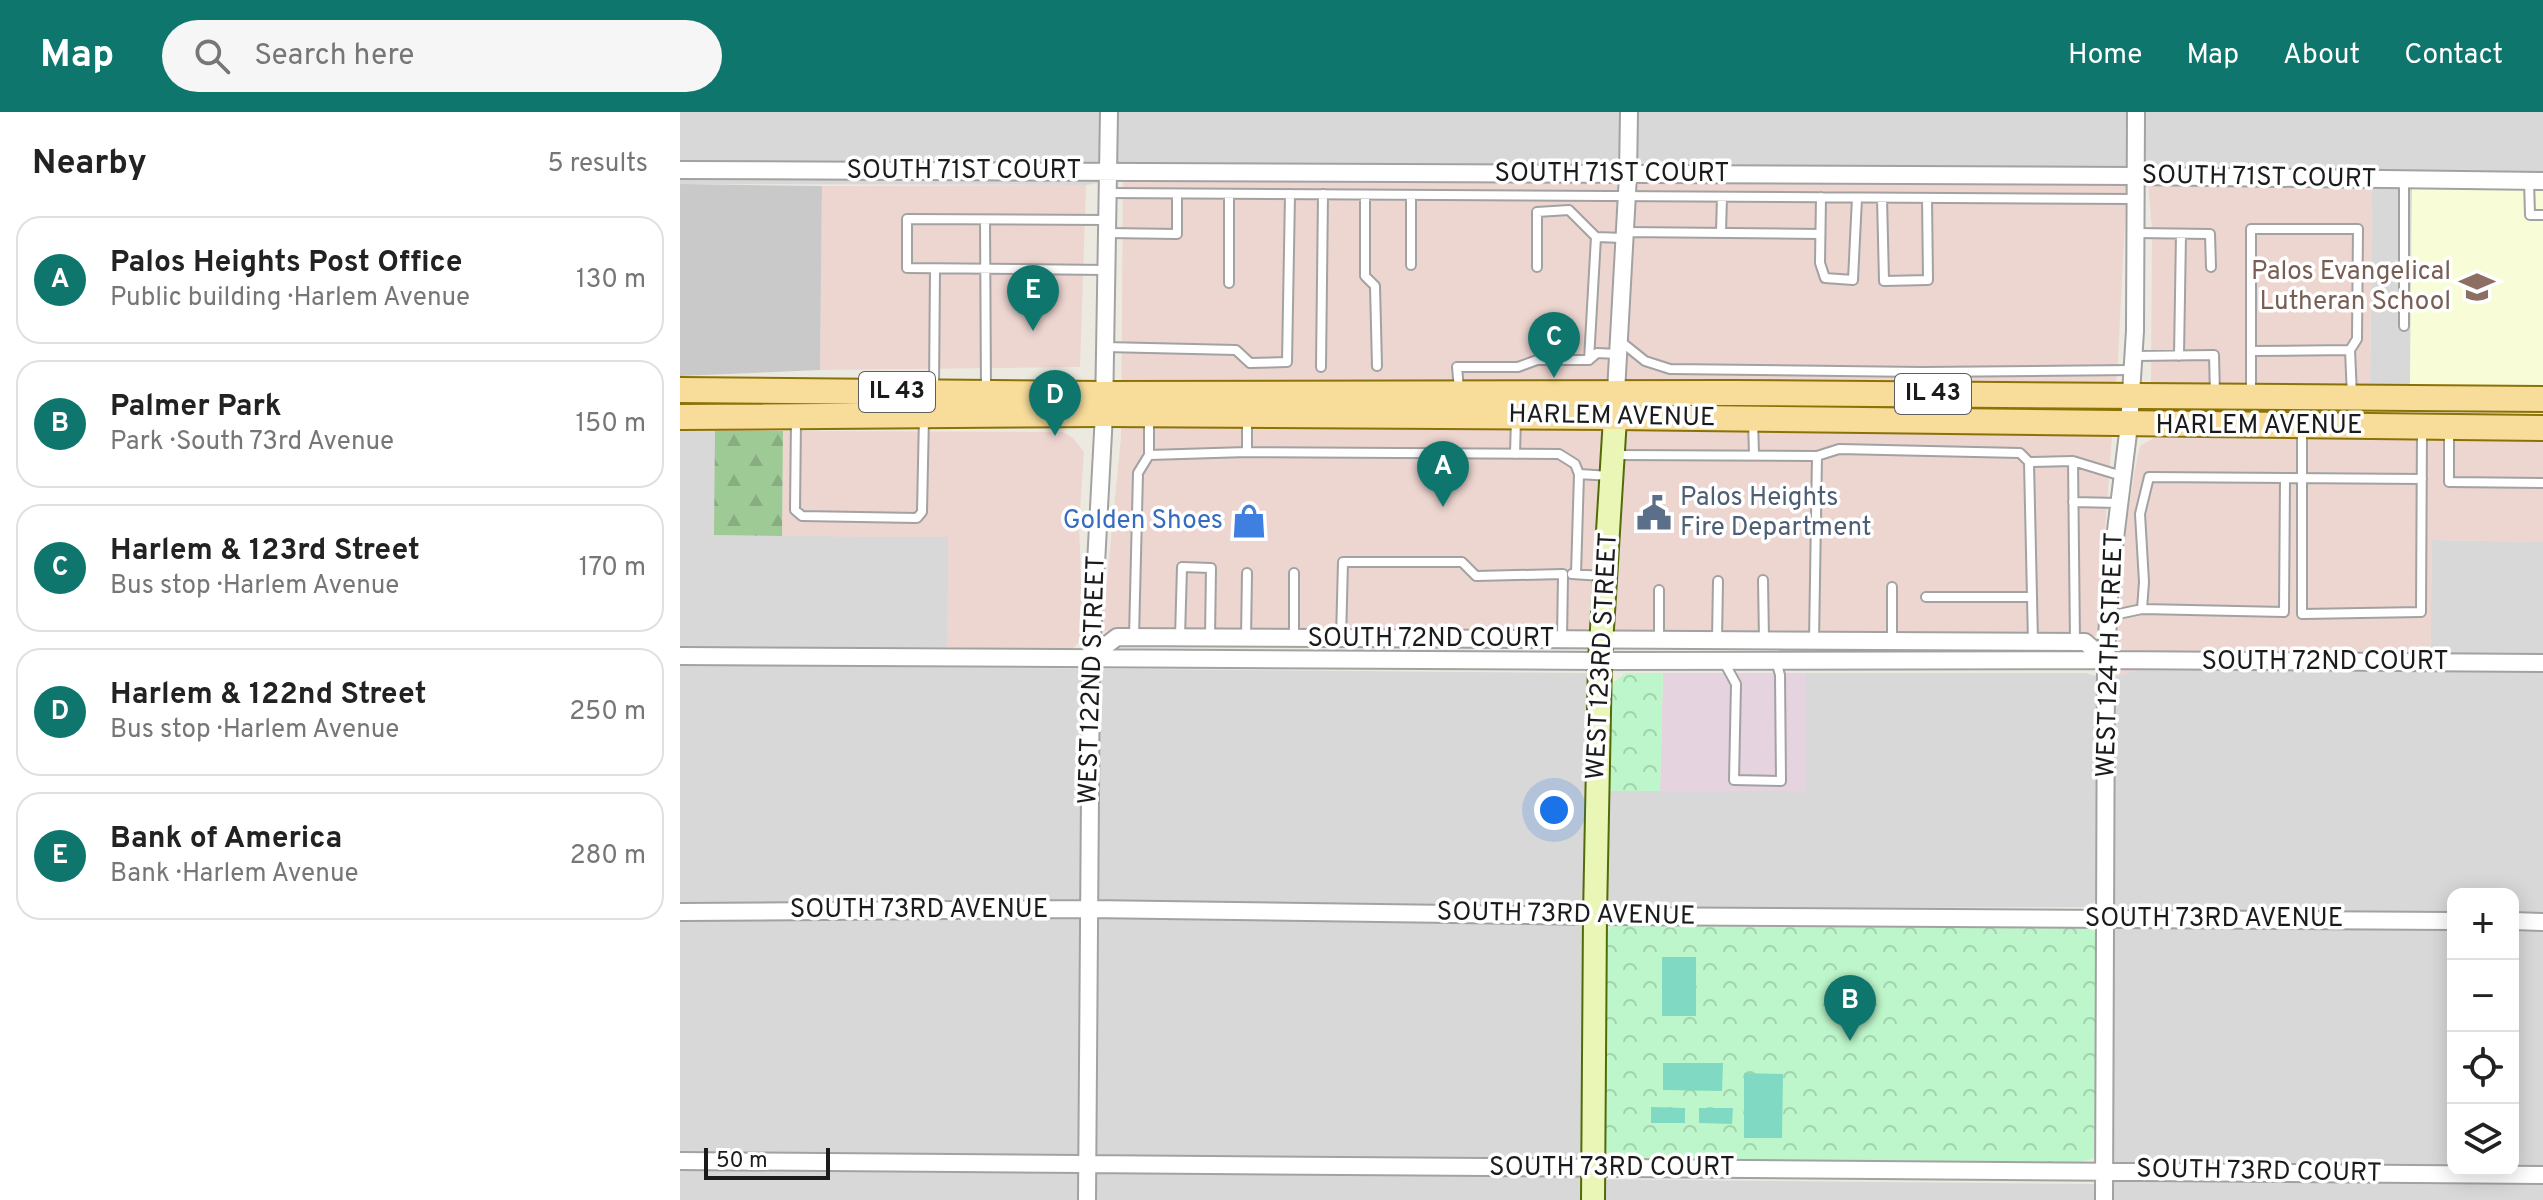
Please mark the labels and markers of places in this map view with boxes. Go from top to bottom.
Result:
place label: Palos Evangelical Lutheran School [2251,256,2451,319]
pin: E [1007,265,1059,331]
school or university icon: Palos Evangelical Lutheran School [2458,268,2496,306]
pin: C [1528,312,1580,378]
pin: D [1029,370,1081,436]
pin: A [1417,441,1469,507]
place label: Palos Heights Fire Department [1680,482,1872,545]
public building icon: Palos Heights Fire Department [1635,494,1673,532]
shop icon: Golden Shoes [1230,502,1268,540]
place label: Golden Shoes [1063,505,1223,538]
pin: B [1824,975,1876,1041]

